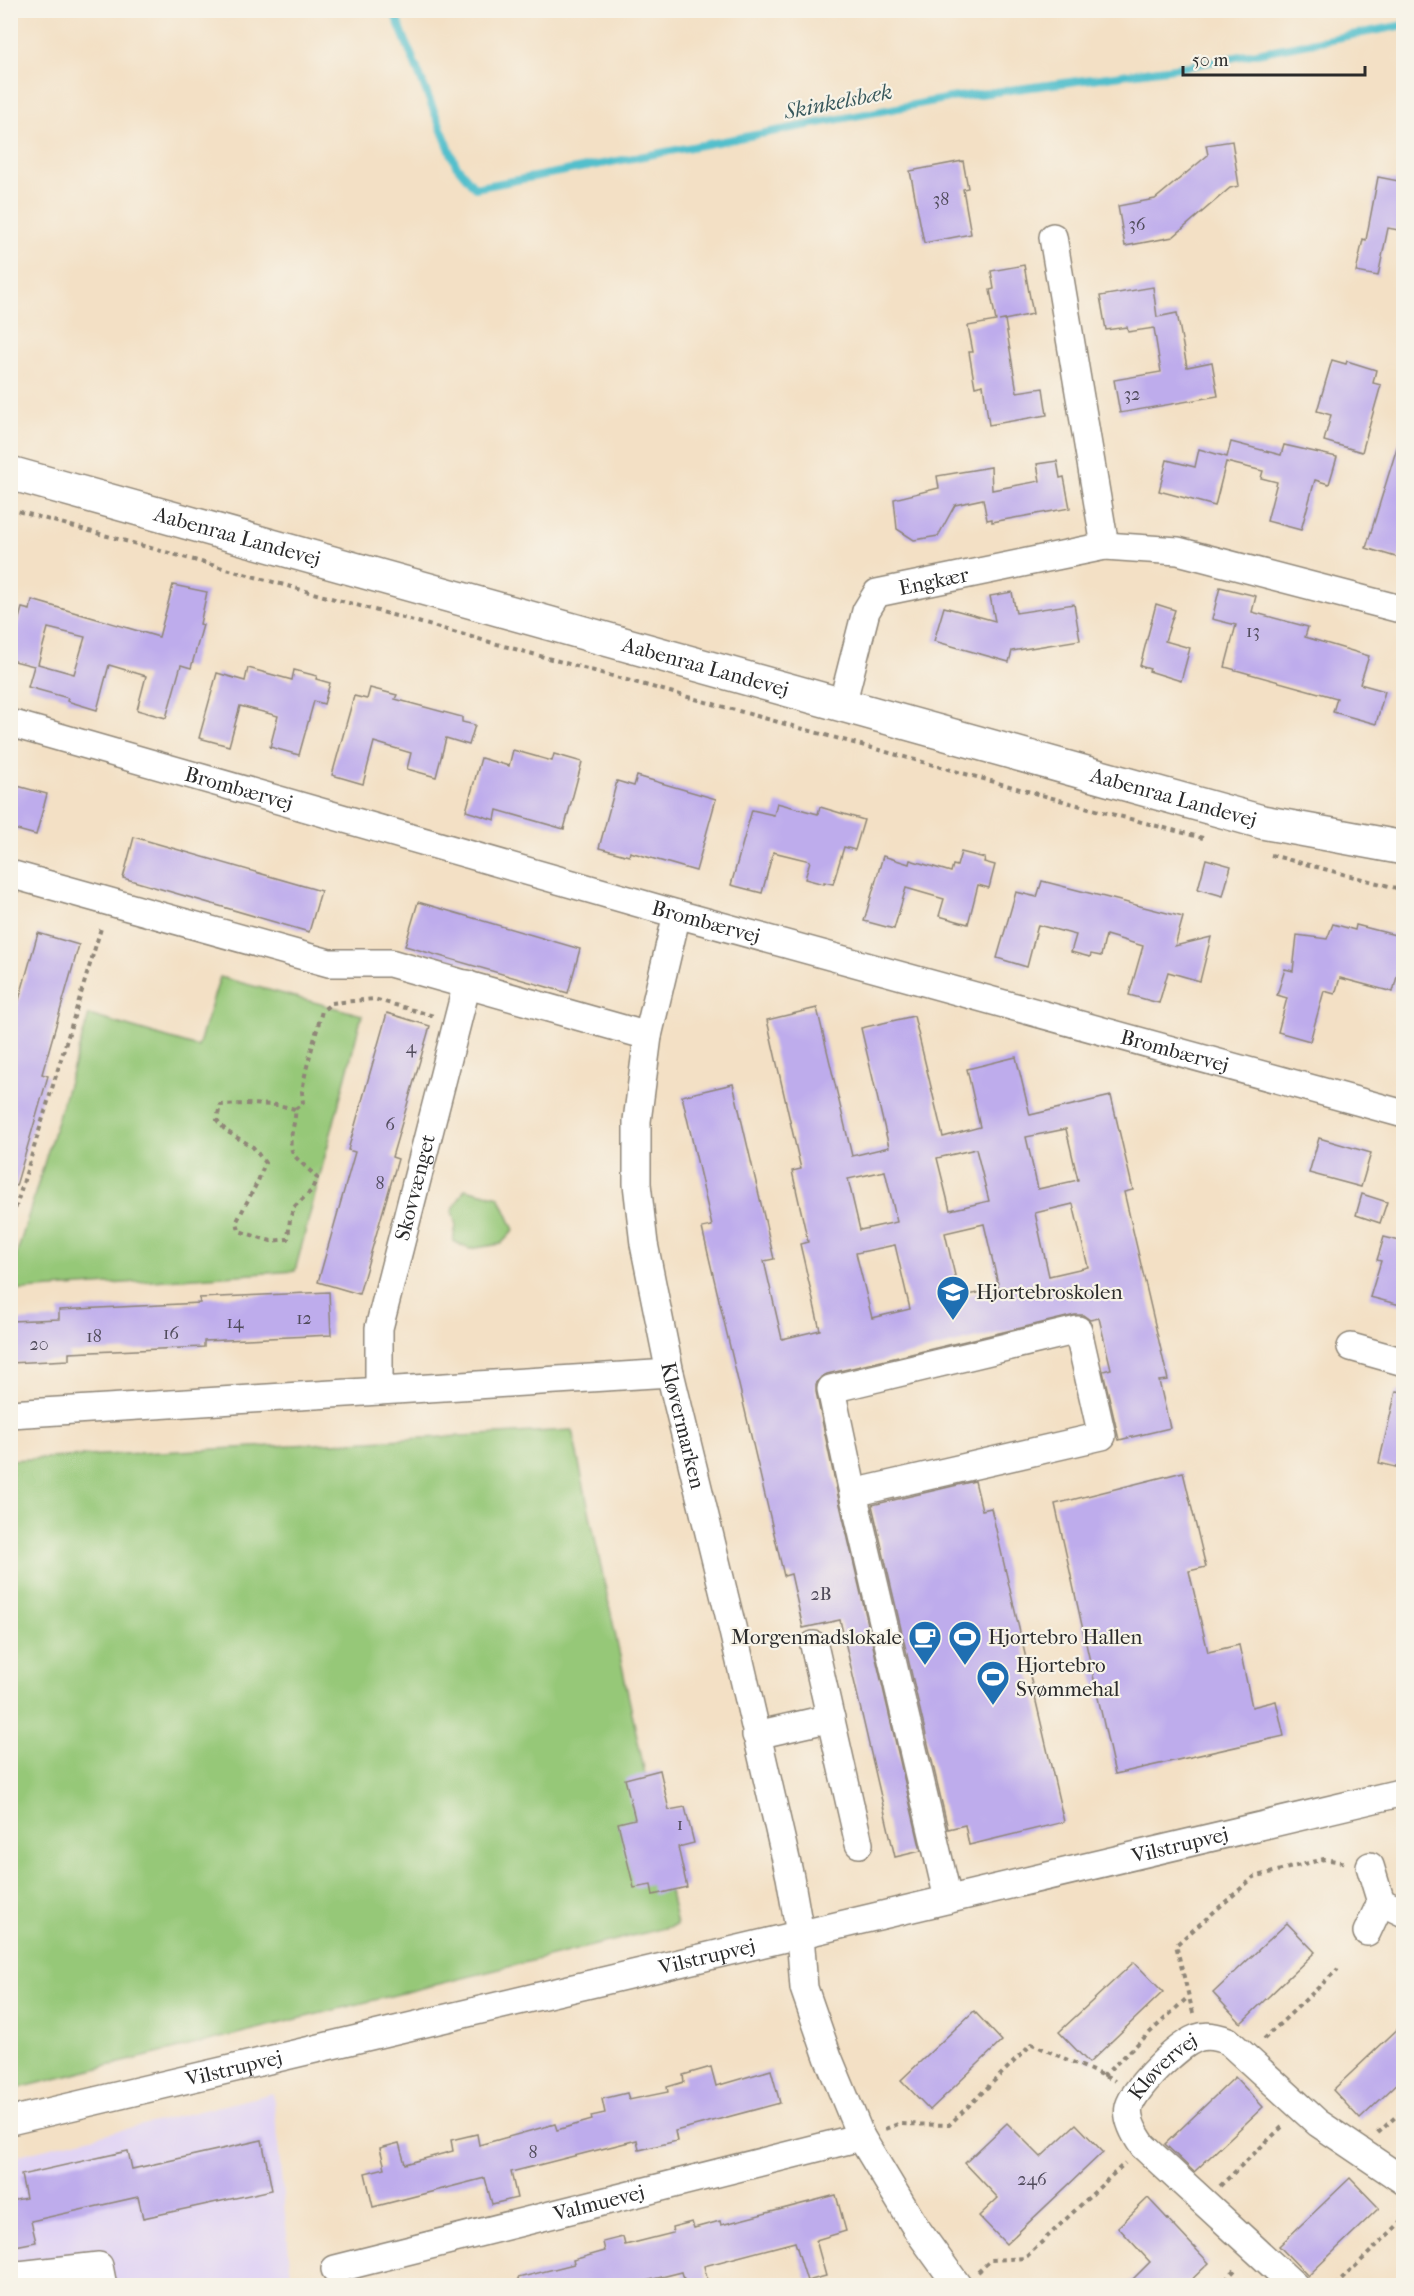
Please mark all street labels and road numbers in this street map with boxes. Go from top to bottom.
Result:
street label: Aabenraa Landevej [150,501,323,571]
street label: Engkær [897,562,971,600]
street label: Aabenraa Landevej [619,632,791,702]
street label: Brombærvej [182,762,296,815]
street label: Aabenraa Landevej [1087,762,1260,832]
street label: Brombærvej [649,895,763,948]
street label: Brombærvej [1118,1025,1232,1077]
street label: Skovvænget [390,1131,440,1243]
street label: Kløvermarken [656,1360,710,1491]
street label: Vilstrupvej [1128,1822,1231,1868]
street label: Vilstrupvej [655,1934,758,1980]
street label: Kløvervej [1123,2028,1201,2104]
street label: Vilstrupvej [182,2045,285,2091]
street label: Valmuevej [550,2180,647,2226]

